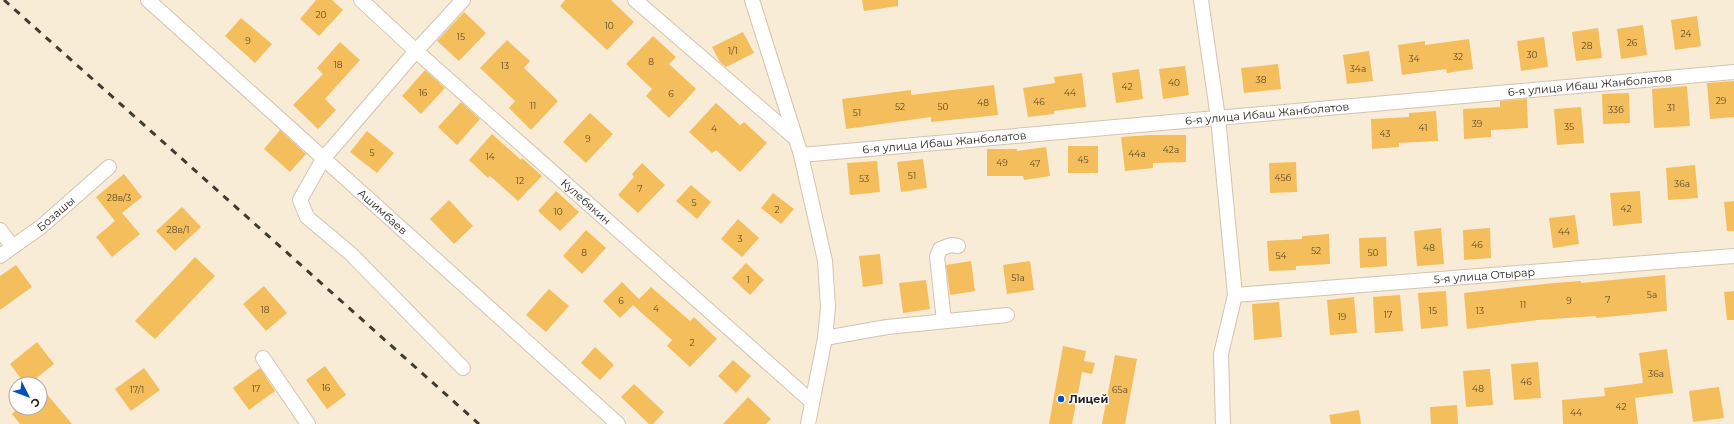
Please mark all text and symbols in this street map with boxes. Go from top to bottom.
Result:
house number: 20 [315,9,327,20]
house number: 10 [604,20,614,31]
house number: 24 [1681,28,1691,39]
house number: 15 [457,31,465,42]
house number: 9 [245,35,251,46]
house number: 26 [1627,37,1638,48]
house number: 28 [1582,40,1593,51]
house number: 1/1 [728,45,738,56]
house number: 30 [1526,49,1538,60]
house number: 32 [1453,51,1463,62]
house number: 34 [1408,53,1420,64]
house number: 8 [648,56,654,67]
house number: 18 [334,59,343,70]
house number: 13 [501,60,509,71]
house number: 34а [1350,63,1366,74]
street label: 6-я улица Ибаш Жанболатов [1507,71,1672,99]
house number: 38 [1256,74,1267,85]
house number: 40 [1168,77,1180,88]
house number: 42 [1121,81,1133,92]
house number: 16 [419,87,428,98]
house number: 44 [1064,87,1076,98]
house number: 6 [668,88,674,99]
house number: 29 [1716,95,1727,106]
house number: 46 [1033,96,1045,107]
house number: 48 [977,97,989,108]
street label: 6-я улица Ибаш Жанболатов [1185,99,1350,128]
house number: 11 [530,100,536,111]
house number: 52 [895,101,905,112]
house number: 50 [937,101,949,112]
house number: 31 [1667,102,1675,113]
house number: 33б [1608,104,1624,115]
house number: 51 [853,107,861,118]
house number: 39 [1472,118,1483,129]
house number: 35 [1564,121,1574,132]
house number: 41 [1419,122,1427,133]
house number: 4 [711,123,717,134]
street label: 6-я улица Ибаш Жанболатов [862,128,1027,156]
house number: 43 [1380,128,1390,139]
house number: 9 [585,133,591,144]
house number: 42а [1163,144,1179,155]
house number: 5 [369,147,375,158]
house number: 44а [1128,148,1146,159]
house number: 14 [485,151,495,162]
house number: 45 [1077,154,1089,165]
house number: 49 [996,157,1008,168]
house number: 47 [1030,158,1040,169]
house number: 51 [908,170,916,181]
house number: 45б [1275,172,1292,183]
house number: 53 [859,173,869,184]
house number: 12 [516,175,524,186]
street label: Кулебякин [558,176,614,227]
house number: 36а [1674,178,1690,189]
house number: 7 [637,183,643,194]
street label: Ашимбаев [355,186,410,238]
house number: 28в/3 [107,192,131,203]
street label: Бозашы [34,193,78,234]
house number: 5 [691,197,697,208]
house number: 42 [1620,203,1632,214]
house number: 2 [774,204,780,215]
house number: 10 [553,206,563,217]
house number: 28в/1 [167,224,189,235]
house number: 44 [1558,226,1570,237]
house number: 3 [737,233,743,244]
house number: 46 [1471,239,1483,250]
house number: 48 [1423,242,1435,253]
house number: 52 [1311,245,1321,256]
house number: 8 [581,247,587,258]
house number: 50 [1367,247,1379,258]
house number: 54 [1275,250,1287,261]
street label: 5-я улица Отырар [1433,265,1535,286]
house number: 51а [1011,272,1025,283]
house number: 1 [746,274,750,285]
house number: 5а [1647,289,1657,300]
house number: 7 [1605,294,1611,305]
house number: 6 [618,295,624,306]
house number: 9 [1566,295,1572,306]
house number: 11 [1520,299,1526,310]
house number: 4 [653,303,659,314]
house number: 18 [261,304,270,315]
house number: 15 [1429,305,1437,316]
house number: 13 [1476,305,1484,316]
house number: 17 [1384,309,1392,320]
house number: 19 [1338,311,1347,322]
house number: 2 [689,337,695,348]
house number: 36а [1648,368,1664,379]
north arrow [8,376,48,416]
house number: 46 [1520,376,1532,387]
house number: 16 [322,382,331,393]
house number: 17 [252,383,260,394]
house number: 48 [1472,383,1484,394]
house number: 17/1 [130,384,144,395]
house number: 65а [1112,384,1128,395]
place label: Лицей [1069,392,1108,406]
marker: Лицей [1056,394,1066,404]
text: С [28,395,43,410]
house number: 42 [1615,401,1627,412]
house number: 44 [1570,407,1582,418]

